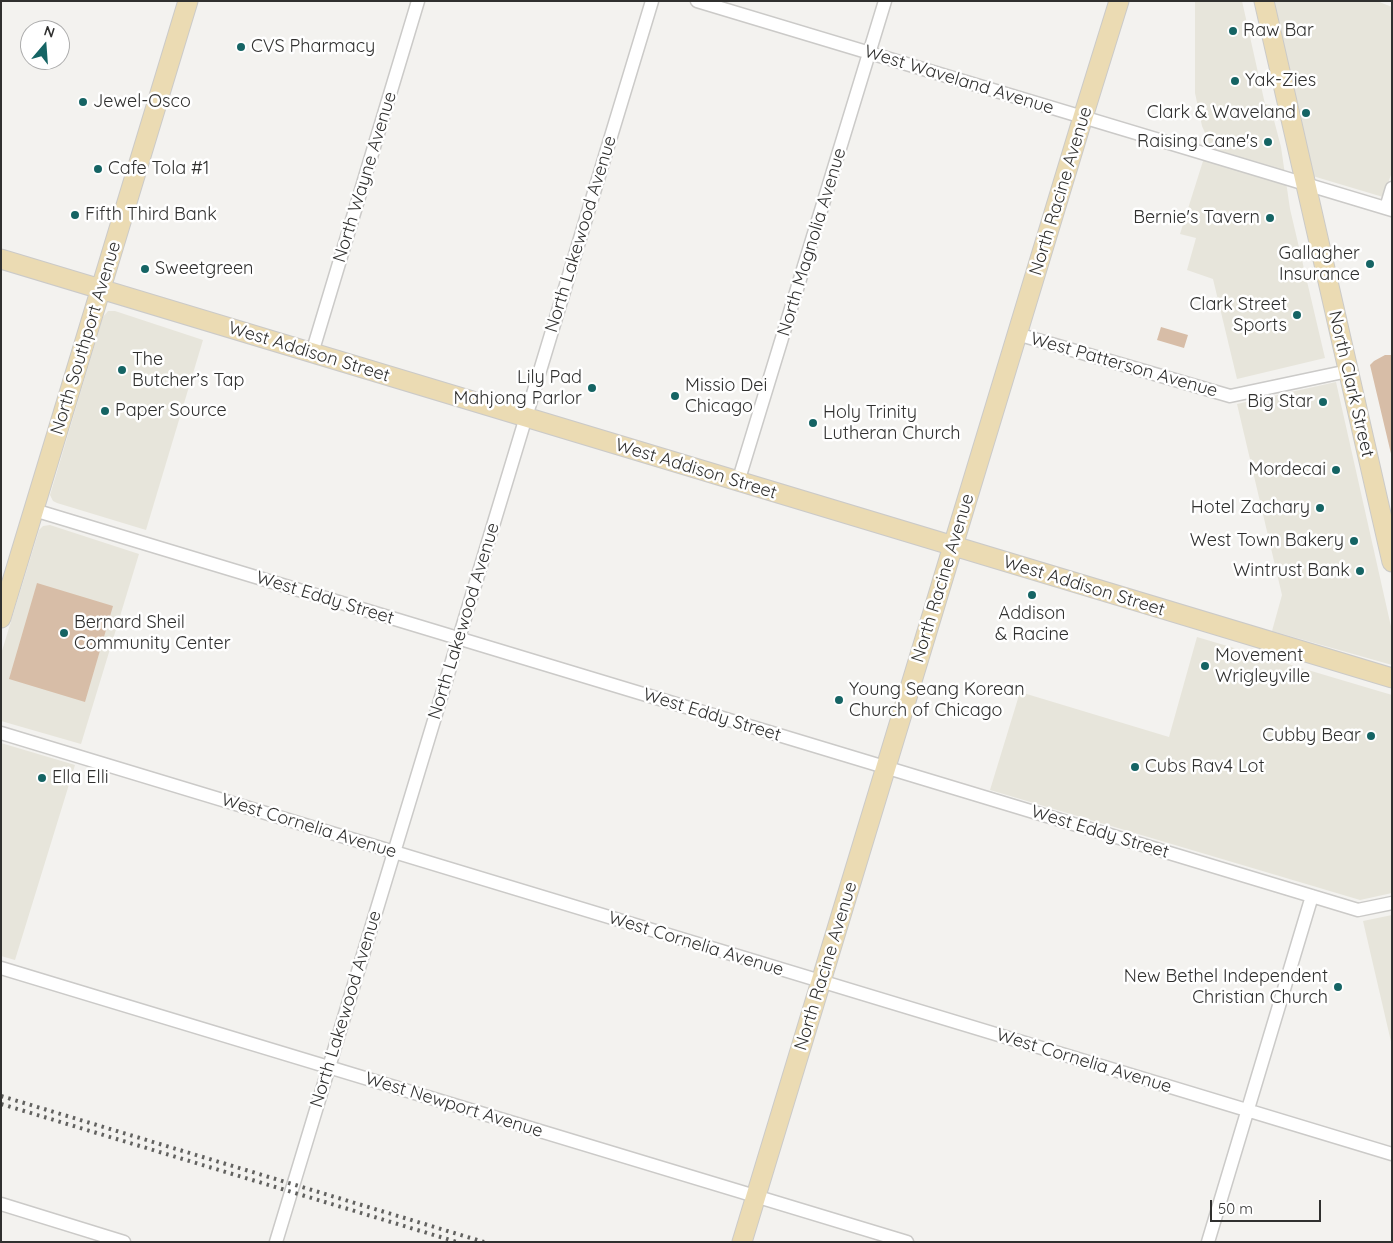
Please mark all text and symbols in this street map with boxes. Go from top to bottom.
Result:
north arrow [20,20,70,70]
place label: Raw Bar [1243,20,1314,42]
text: N [42,22,57,42]
marker: Raw Bar [1227,25,1239,37]
place label: CVS Pharmacy [251,36,375,58]
marker: CVS Pharmacy [235,41,247,53]
street label: West Waveland Avenue [862,41,1056,119]
place label: Yak-Zies [1245,70,1316,92]
marker: Yak-Zies [1229,75,1241,87]
street label: North Wayne Avenue [329,89,401,265]
place label: Jewel-Osco [93,91,191,113]
marker: Jewel-Osco [77,96,89,108]
place label: Clark & Waveland [1147,102,1296,124]
street label: North Racine Avenue [1025,104,1097,278]
marker: Clark & Waveland [1300,107,1312,119]
place label: Raising Cane's [1137,131,1258,153]
street label: North Lakewood Avenue [541,133,621,335]
marker: Raising Cane's [1262,136,1274,148]
street label: North Magnolia Avenue [773,145,851,339]
place label: Cafe Tola #1 [108,158,210,180]
marker: Cafe Tola #1 [92,163,104,175]
place label: Fifth Third Bank [85,204,217,226]
place label: Bernie's Tavern [1133,207,1260,229]
marker: Fifth Third Bank [69,209,81,221]
marker: Bernie's Tavern [1264,212,1276,224]
street label: North Southport Avenue [46,239,126,437]
place label: Gallagher Insurance [1279,243,1360,286]
place label: Sweetgreen [155,258,254,280]
marker: Gallagher Insurance [1364,258,1376,270]
marker: Sweetgreen [139,263,151,275]
place label: Clark Street Sports [1190,294,1287,336]
marker: Clark Street Sports [1291,309,1303,321]
street label: North Clark Street [1324,309,1378,459]
street label: West Addison Street [226,317,392,387]
street label: West Patterson Avenue [1028,328,1220,402]
place label: The Butcher’s Tap [132,349,244,392]
marker: The Butcher’s Tap [116,364,128,376]
place label: Lily Pad Mahjong Parlor [453,367,582,409]
place label: Missio Dei Chicago [685,375,767,418]
marker: Lily Pad Mahjong Parlor [586,382,598,394]
marker: Missio Dei Chicago [669,390,681,402]
place label: Big Star [1247,391,1313,413]
marker: Big Star [1317,396,1329,408]
place label: Paper Source [115,400,227,422]
place label: Holy Trinity Lutheran Church [823,402,961,444]
marker: Paper Source [99,405,111,417]
marker: Holy Trinity Lutheran Church [807,417,819,429]
street label: West Addison Street [613,434,779,504]
place label: Mordecai [1249,459,1326,481]
marker: Mordecai [1330,464,1342,476]
street label: North Racine Avenue [907,491,979,665]
place label: Hotel Zachary [1191,497,1310,519]
marker: Hotel Zachary [1314,502,1326,514]
street label: North Lakewood Avenue [424,520,504,722]
place label: West Town Bakery [1190,530,1344,552]
marker: West Town Bakery [1348,535,1360,547]
street label: West Addison Street [1001,551,1167,621]
place label: Wintrust Bank [1233,560,1350,582]
marker: Wintrust Bank [1354,565,1366,577]
street label: West Eddy Street [253,567,397,629]
marker: Addison & Racine [1026,589,1038,601]
place label: Addison & Racine [995,603,1069,646]
place label: Bernard Sheil Community Center [74,612,231,654]
marker: Bernard Sheil Community Center [58,627,70,639]
place label: Movement Wrigleyville [1215,645,1310,688]
marker: Movement Wrigleyville [1199,660,1211,672]
place label: Young Seang Korean Church of Chicago [849,679,1025,722]
street label: West Eddy Street [640,684,784,746]
marker: Young Seang Korean Church of Chicago [833,694,845,706]
place label: Cubby Bear [1262,725,1361,747]
marker: Cubby Bear [1365,730,1377,742]
place label: Cubs Rav4 Lot [1145,756,1265,778]
marker: Cubs Rav4 Lot [1129,761,1141,773]
place label: Ella Elli [52,767,109,789]
marker: Ella Elli [36,772,48,784]
street label: West Cornelia Avenue [219,789,399,863]
street label: West Eddy Street [1028,801,1172,863]
street label: North Racine Avenue [790,879,862,1053]
street label: West Cornelia Avenue [606,907,786,981]
street label: North Lakewood Avenue [306,908,386,1110]
place label: New Bethel Independent Christian Church [1124,966,1328,1009]
marker: New Bethel Independent Christian Church [1332,981,1344,993]
street label: West Cornelia Avenue [994,1024,1174,1098]
street label: West Newport Avenue [362,1068,546,1142]
scale bar [1213,1190,1324,1222]
text: 50 m [1218,1199,1253,1218]

